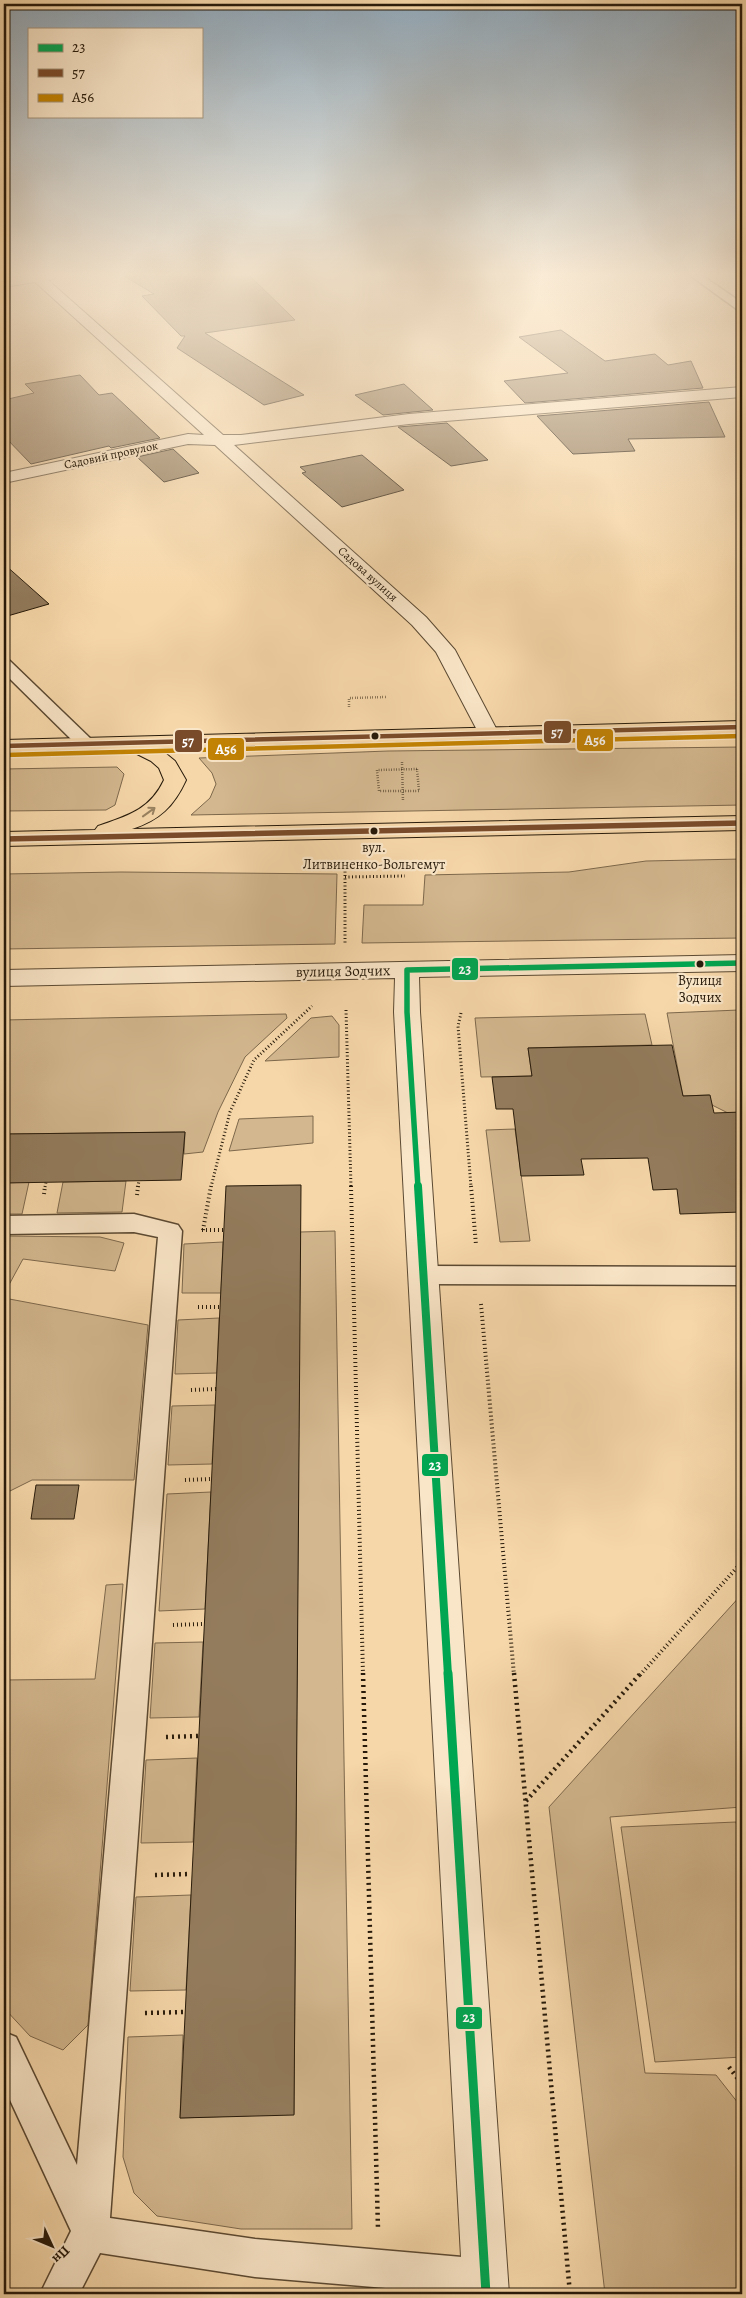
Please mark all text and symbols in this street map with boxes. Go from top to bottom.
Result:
legend [28,28,202,118]
text: 23 [72,37,85,57]
text: 57 [72,63,85,83]
text: A56 [71,87,94,107]
street label: Садовий провулок [63,437,159,473]
street label: Садова вулиця [335,543,401,605]
line badge: 57 [543,720,572,744]
text: 57 [551,723,563,742]
line badge: A56 [576,728,614,752]
line badge: 57 [174,729,203,753]
unlabelled marker [370,731,380,741]
text: A56 [583,731,606,750]
text: 57 [182,732,194,751]
line badge: A56 [207,737,245,761]
text: A56 [214,740,237,759]
one-way arrow [142,807,156,817]
marker: вул. Литвиненко-Вольгемут [369,826,379,836]
place label: вул. Литвиненко-Вольгемут [303,838,445,874]
line badge: 23 [451,957,479,981]
marker: Вулиця Зодчих [695,959,705,969]
street label: вулиця Зодчих [295,960,391,982]
text: 23 [459,960,471,979]
place label: Вулиця Зодчих [678,971,722,1007]
line badge: 23 [421,1453,449,1477]
text: 23 [429,1456,441,1475]
line badge: 23 [455,2006,483,2030]
text: 23 [463,2008,475,2027]
north arrow [28,2220,78,2270]
text: Пн [48,2241,74,2268]

